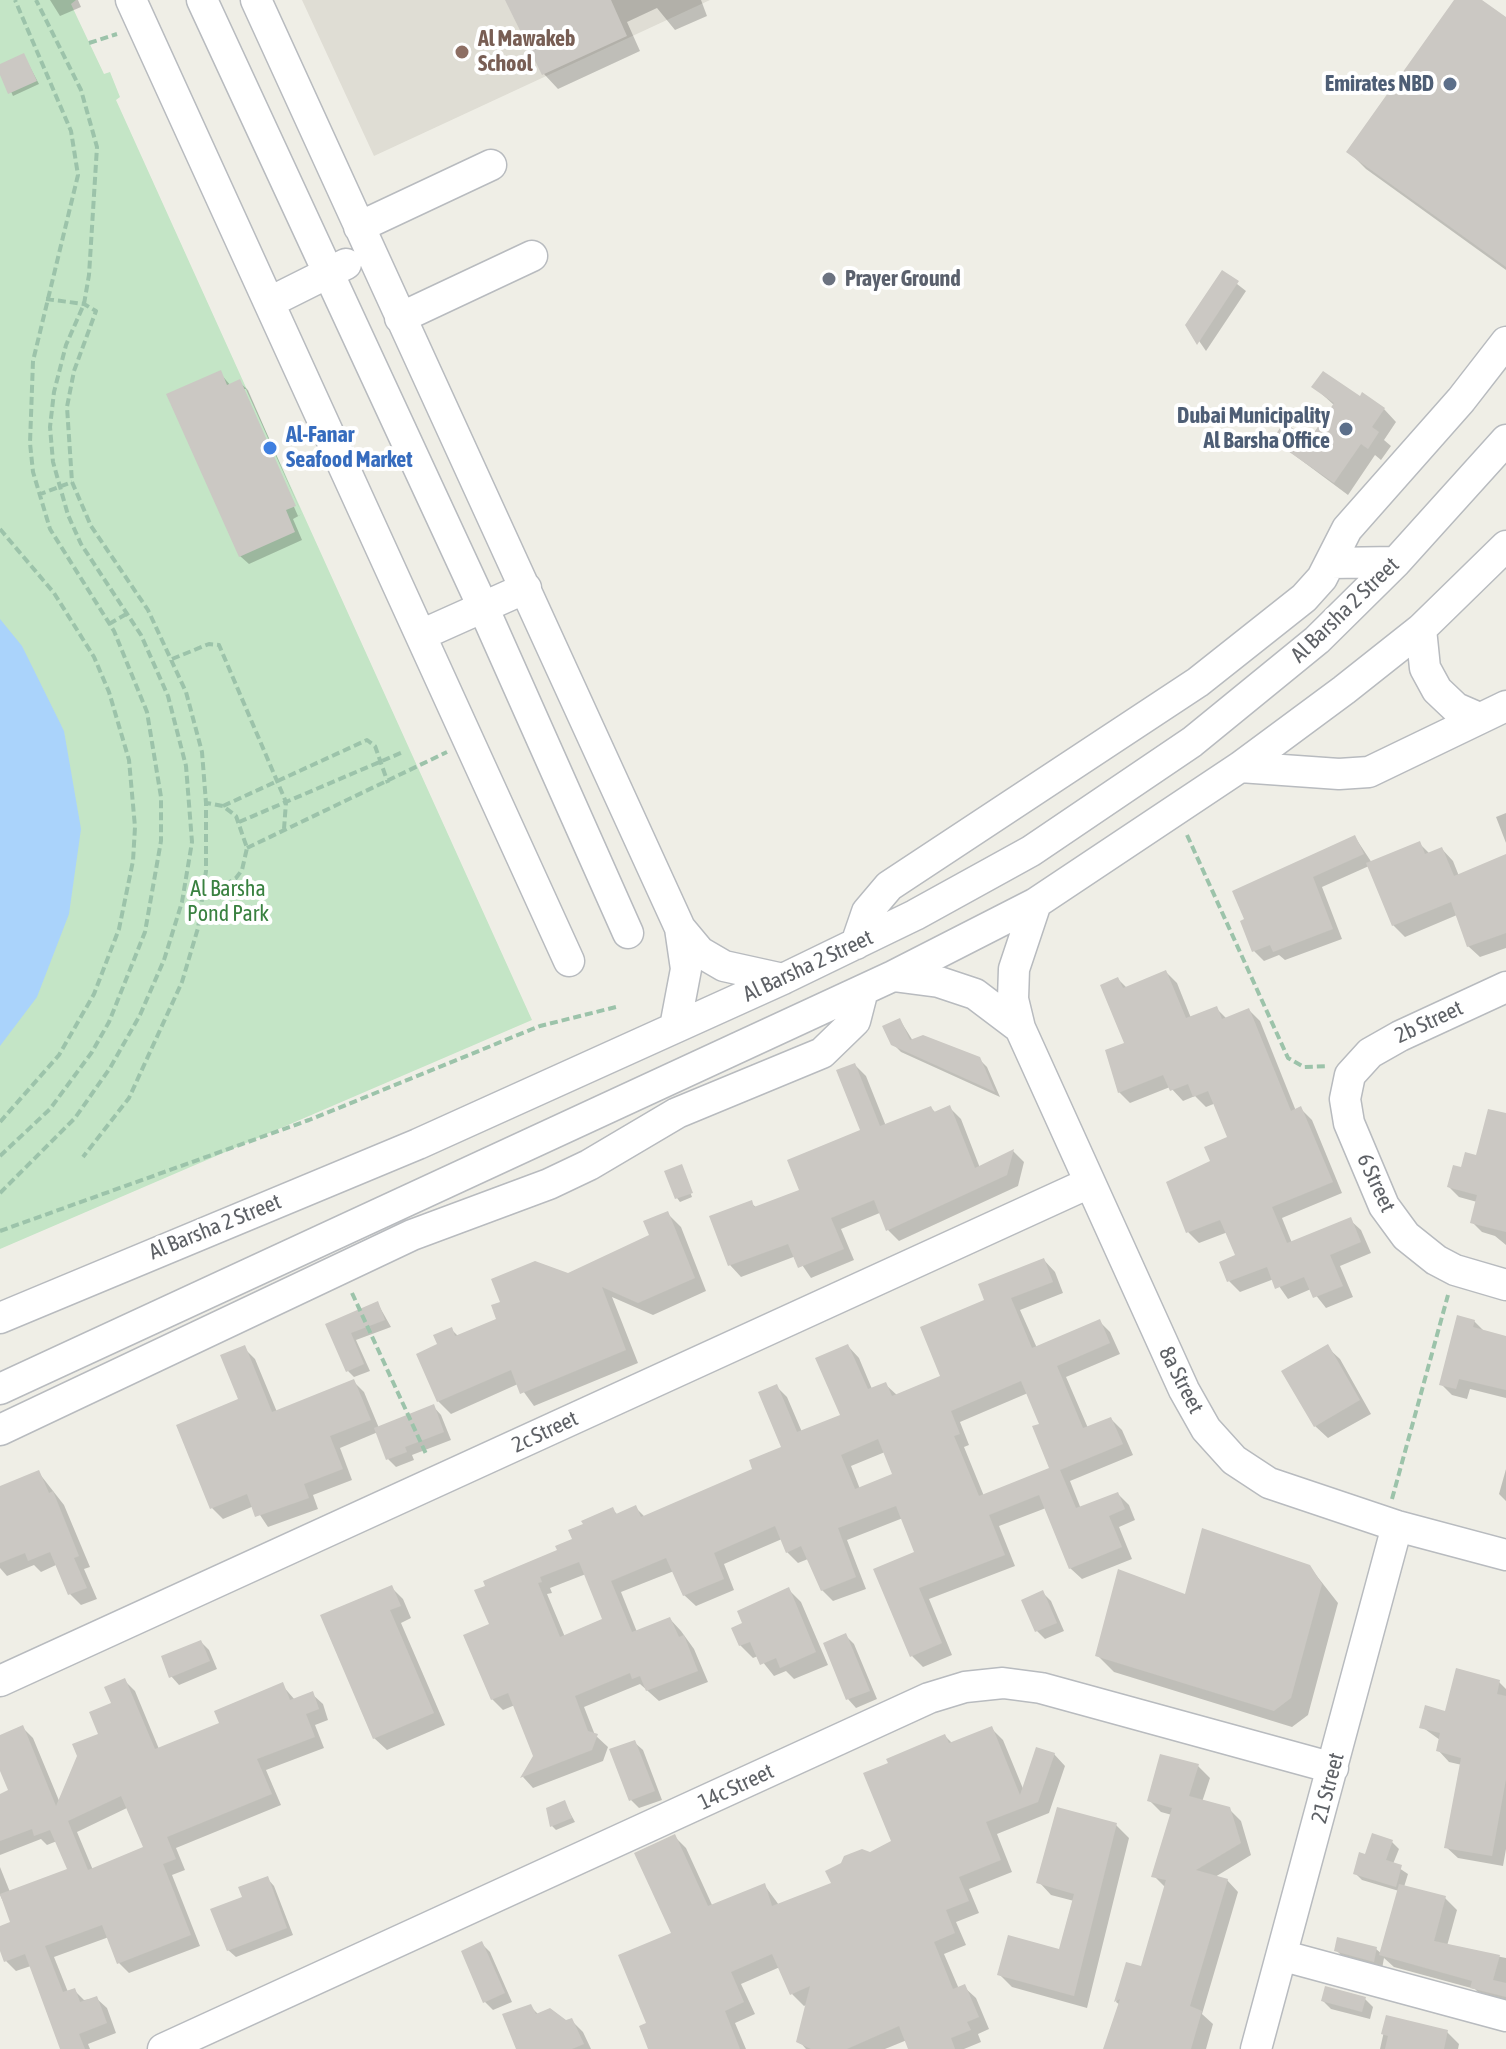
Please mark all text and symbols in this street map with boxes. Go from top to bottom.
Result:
place label: Al Mawakeb School [478,26,575,78]
marker: Al Mawakeb School [453,43,471,61]
place label: Emirates NBD [1325,71,1434,97]
marker: Emirates NBD [1441,75,1459,93]
place label: Prayer Ground [845,266,961,292]
marker: Prayer Ground [820,270,838,288]
place label: Dubai Municipality Al Barsha Office [1177,403,1330,454]
marker: Dubai Municipality Al Barsha Office [1337,420,1355,438]
place label: Al-Fanar Seafood Market [286,422,413,474]
marker: Al-Fanar Seafood Market [261,439,279,457]
street label: Al Barsha 2 Street [1285,552,1405,668]
park label: Al Barsha Pond Park [187,876,269,928]
street label: Al Barsha 2 Street [739,924,877,1008]
street label: 2b Street [1391,995,1467,1049]
street label: 6 Street [1351,1149,1401,1217]
street label: Al Barsha 2 Street [145,1189,285,1265]
street label: 8a Street [1153,1342,1209,1418]
street label: 2c Street [508,1405,582,1459]
street label: 21 Street [1306,1750,1350,1826]
street label: 14c Street [694,1758,778,1816]

